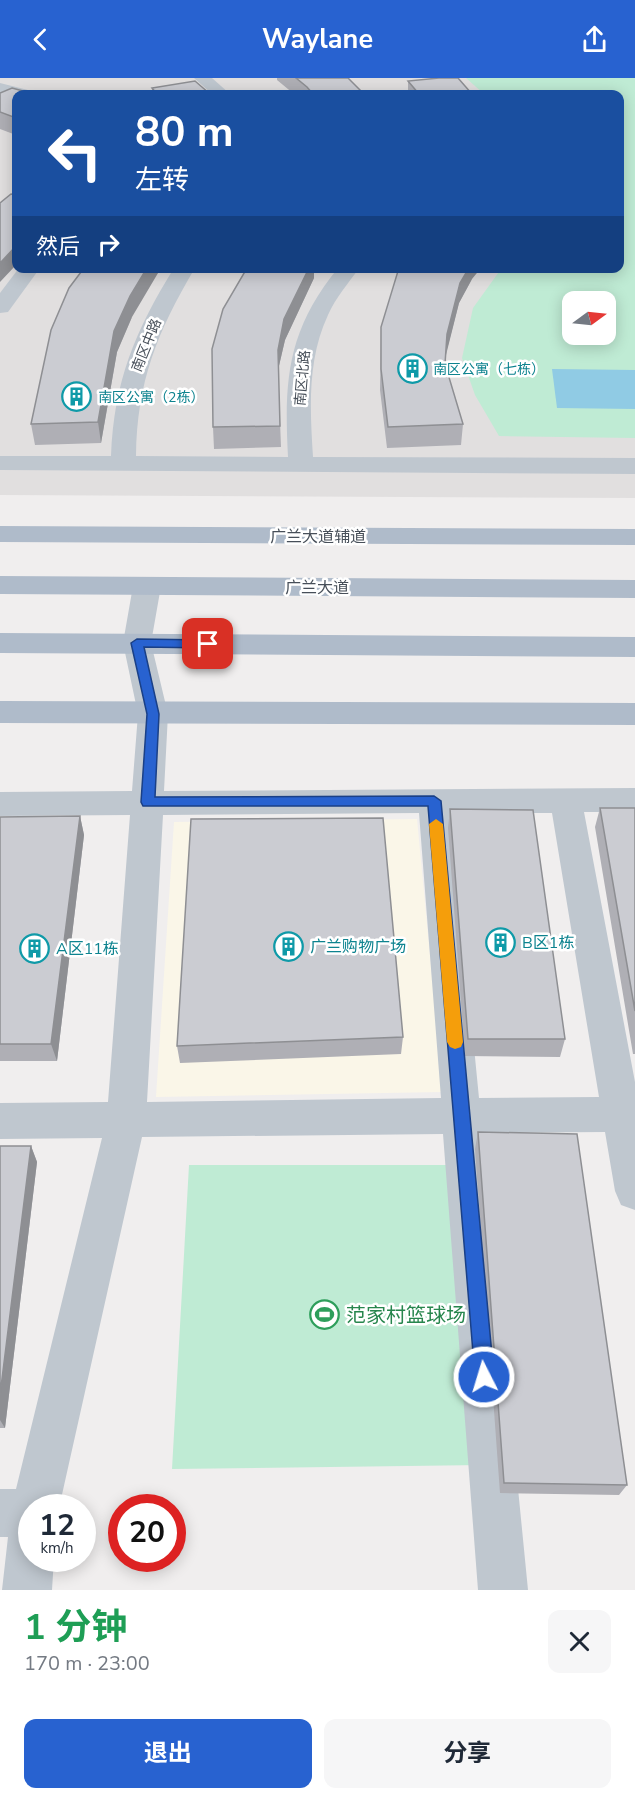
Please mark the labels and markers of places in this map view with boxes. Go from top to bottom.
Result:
building icon: 南区公寓（七栋） [396,353,428,385]
place label: 南区公寓（七栋） [433,360,545,379]
building icon: 南区公寓（2栋） [61,381,93,413]
place label: 南区公寓（2栋） [98,388,204,407]
pin [182,618,233,669]
building icon: B区1栋 [485,926,517,958]
building icon: 广兰购物广场 [273,930,305,962]
building icon: A区11栋 [19,932,51,964]
place label: B区1栋 [522,932,574,954]
place label: 广兰购物广场 [310,936,406,958]
place label: A区11栋 [56,938,119,960]
sports icon: 范家村篮球场 [309,1299,341,1331]
place label: 范家村篮球场 [346,1302,466,1329]

